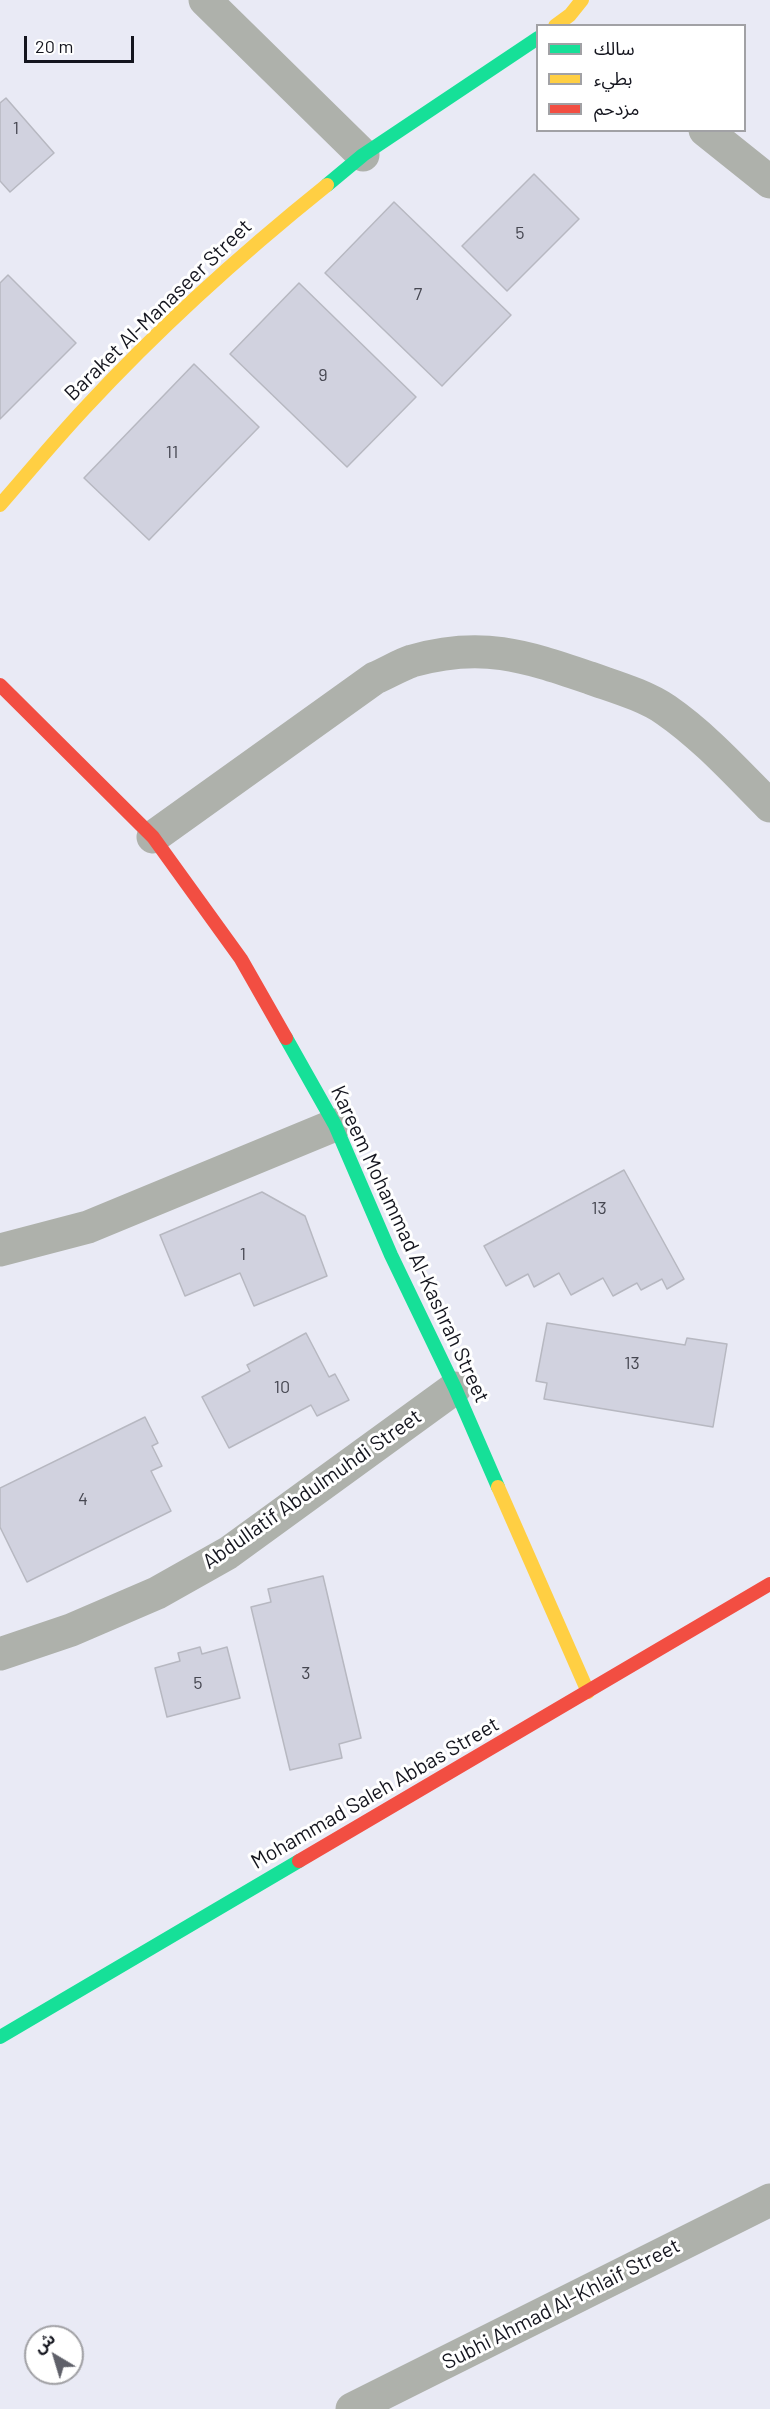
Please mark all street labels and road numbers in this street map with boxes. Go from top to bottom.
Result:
street label: Baraket Al-Manaseer Street [59,214,257,406]
street label: Kareem Mohammad Al-Kashrah Street [325,1082,495,1406]
street label: Abdullatif Abdulmuhdi Street [198,1404,426,1574]
street label: Mohammad Saleh Abbas Street [247,1712,503,1874]
street label: Subhi Ahmad Al-Khlaif Street [438,2233,684,2375]

